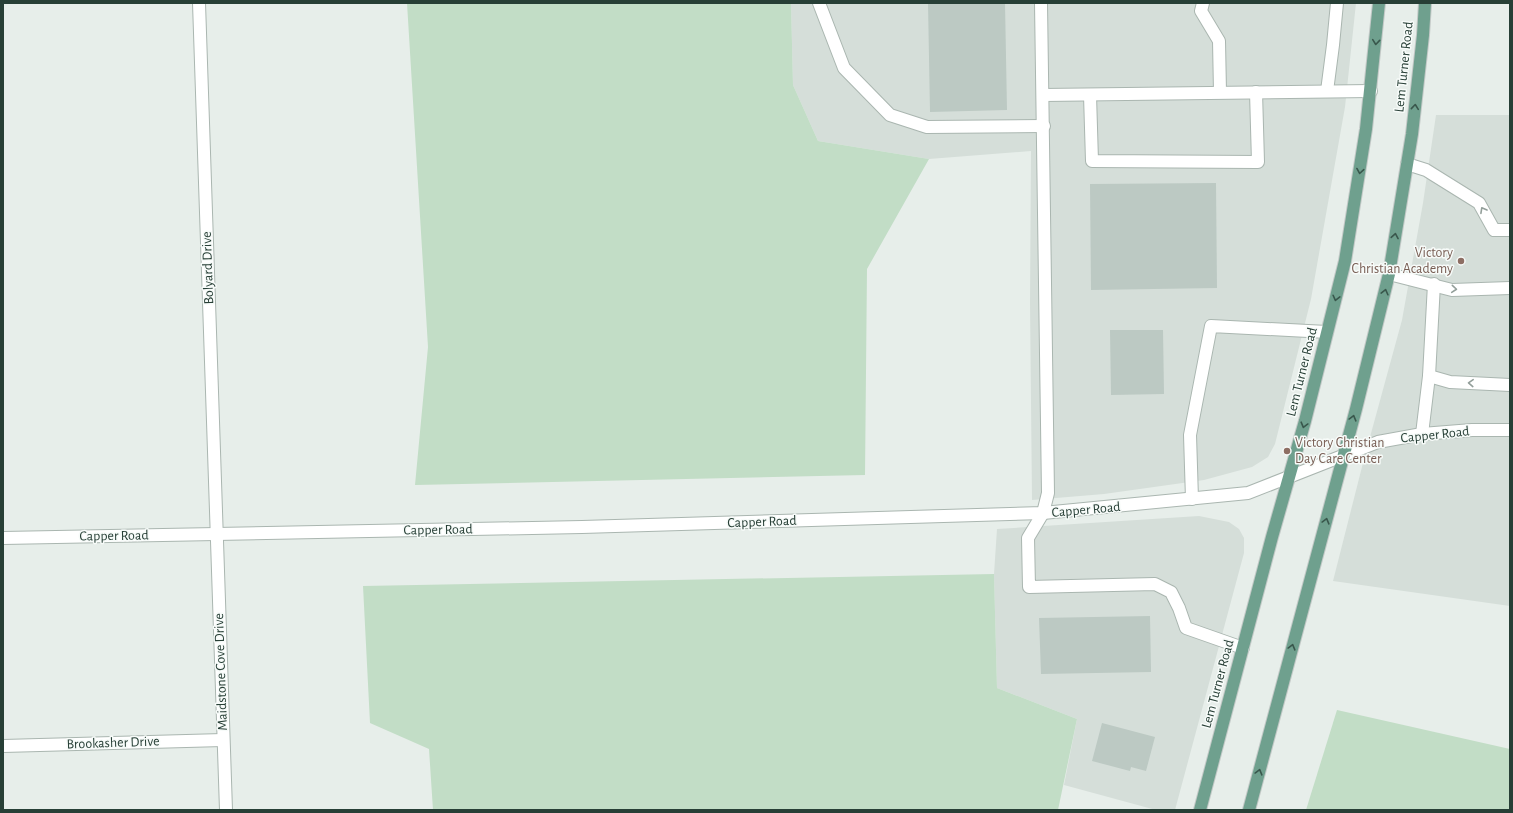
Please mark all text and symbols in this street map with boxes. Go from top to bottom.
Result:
street label: Lem Turner Road [1392,21,1416,113]
one-way arrow [1372,39,1381,45]
one-way arrow [1410,104,1419,110]
one-way arrow [1356,168,1365,174]
one-way arrow [1480,207,1487,214]
street label: Bolyard Drive [200,231,216,305]
one-way arrow [1391,233,1399,239]
place label: Victory Christian Academy [1352,246,1453,276]
marker: Victory Christian Academy [1456,256,1466,266]
one-way arrow [1451,284,1457,293]
one-way arrow [1380,289,1388,295]
one-way arrow [1332,295,1340,302]
street label: Lem Turner Road [1284,326,1320,418]
one-way arrow [1468,379,1474,387]
one-way arrow [1348,415,1357,422]
one-way arrow [1300,421,1309,428]
street label: Capper Road [1400,424,1470,446]
place label: Victory Christian Day Care Center [1295,436,1385,466]
marker: Victory Christian Day Care Center [1282,446,1292,456]
street label: Capper Road [1051,500,1121,520]
street label: Capper Road [727,514,797,530]
one-way arrow [1321,518,1329,524]
street label: Capper Road [403,522,473,538]
street label: Capper Road [79,528,149,544]
street label: Maidstone Cove Drive [212,613,230,731]
street label: Lem Turner Road [1199,638,1237,730]
one-way arrow [1287,643,1296,650]
street label: Brookasher Drive [66,734,160,752]
one-way arrow [1254,769,1263,776]

